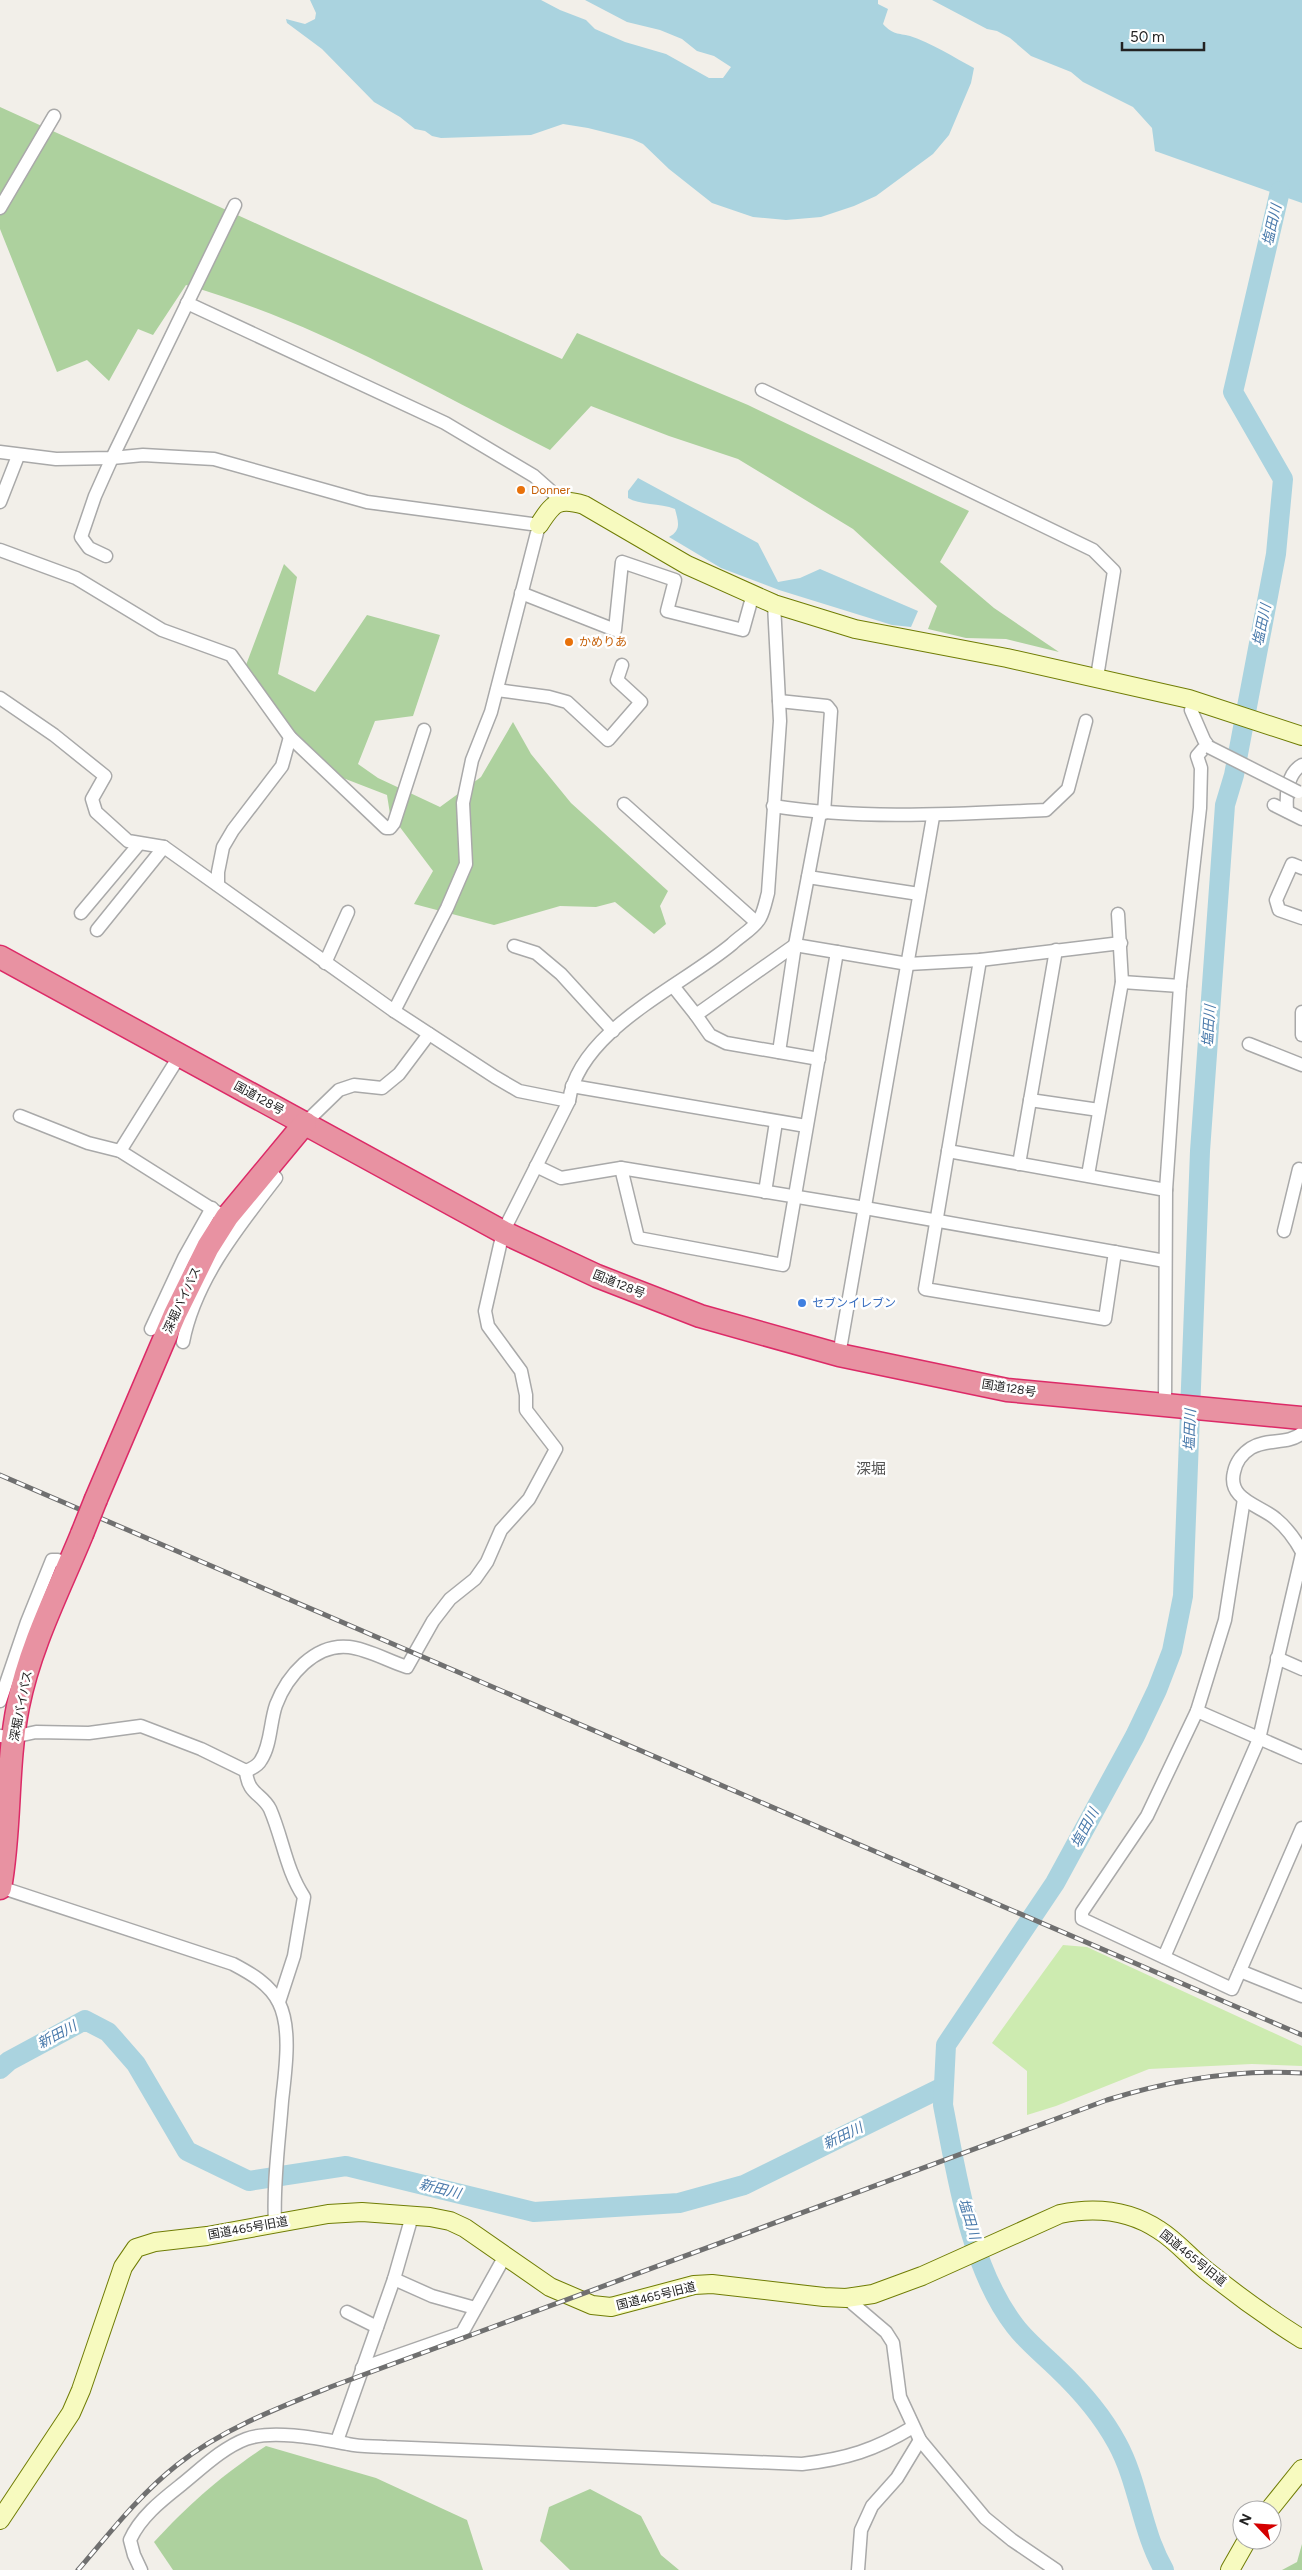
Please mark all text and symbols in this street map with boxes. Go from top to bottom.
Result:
scale bar [1122,20,1204,52]
text: 50 m [1130,28,1165,46]
water label: 塩田川 [1259,201,1285,247]
place label: Donner [531,483,570,497]
marker: Donner [515,484,527,496]
water label: 塩田川 [1249,601,1275,647]
place label: かめりあ [579,635,627,649]
marker: かめりあ [563,636,575,648]
water label: 塩田川 [1199,1002,1219,1048]
street label: 国道128号 [232,1079,286,1117]
street label: 深堀バイパス [160,1265,204,1335]
street label: 国道128号 [591,1267,647,1301]
place label: セブンイレブン [812,1296,896,1310]
marker: セブンイレブン [796,1297,808,1309]
street label: 国道128号 [981,1377,1037,1399]
water label: 塩田川 [1181,1407,1199,1451]
district label: 深堀 [856,1460,886,1478]
street label: 深堀バイパス [7,1669,35,1743]
water label: 塩田川 [1068,1804,1103,1851]
water label: 新田川 [34,2017,81,2052]
water label: 新田川 [820,2118,867,2153]
water label: 新田川 [418,2176,464,2203]
water label: 塩田川 [955,2196,984,2243]
street label: 国道465号旧道 [207,2214,289,2242]
street label: 国道465号旧道 [1157,2227,1229,2289]
street label: 国道465号旧道 [615,2279,697,2313]
north arrow [1232,2500,1282,2550]
text: N [1236,2511,1256,2528]

